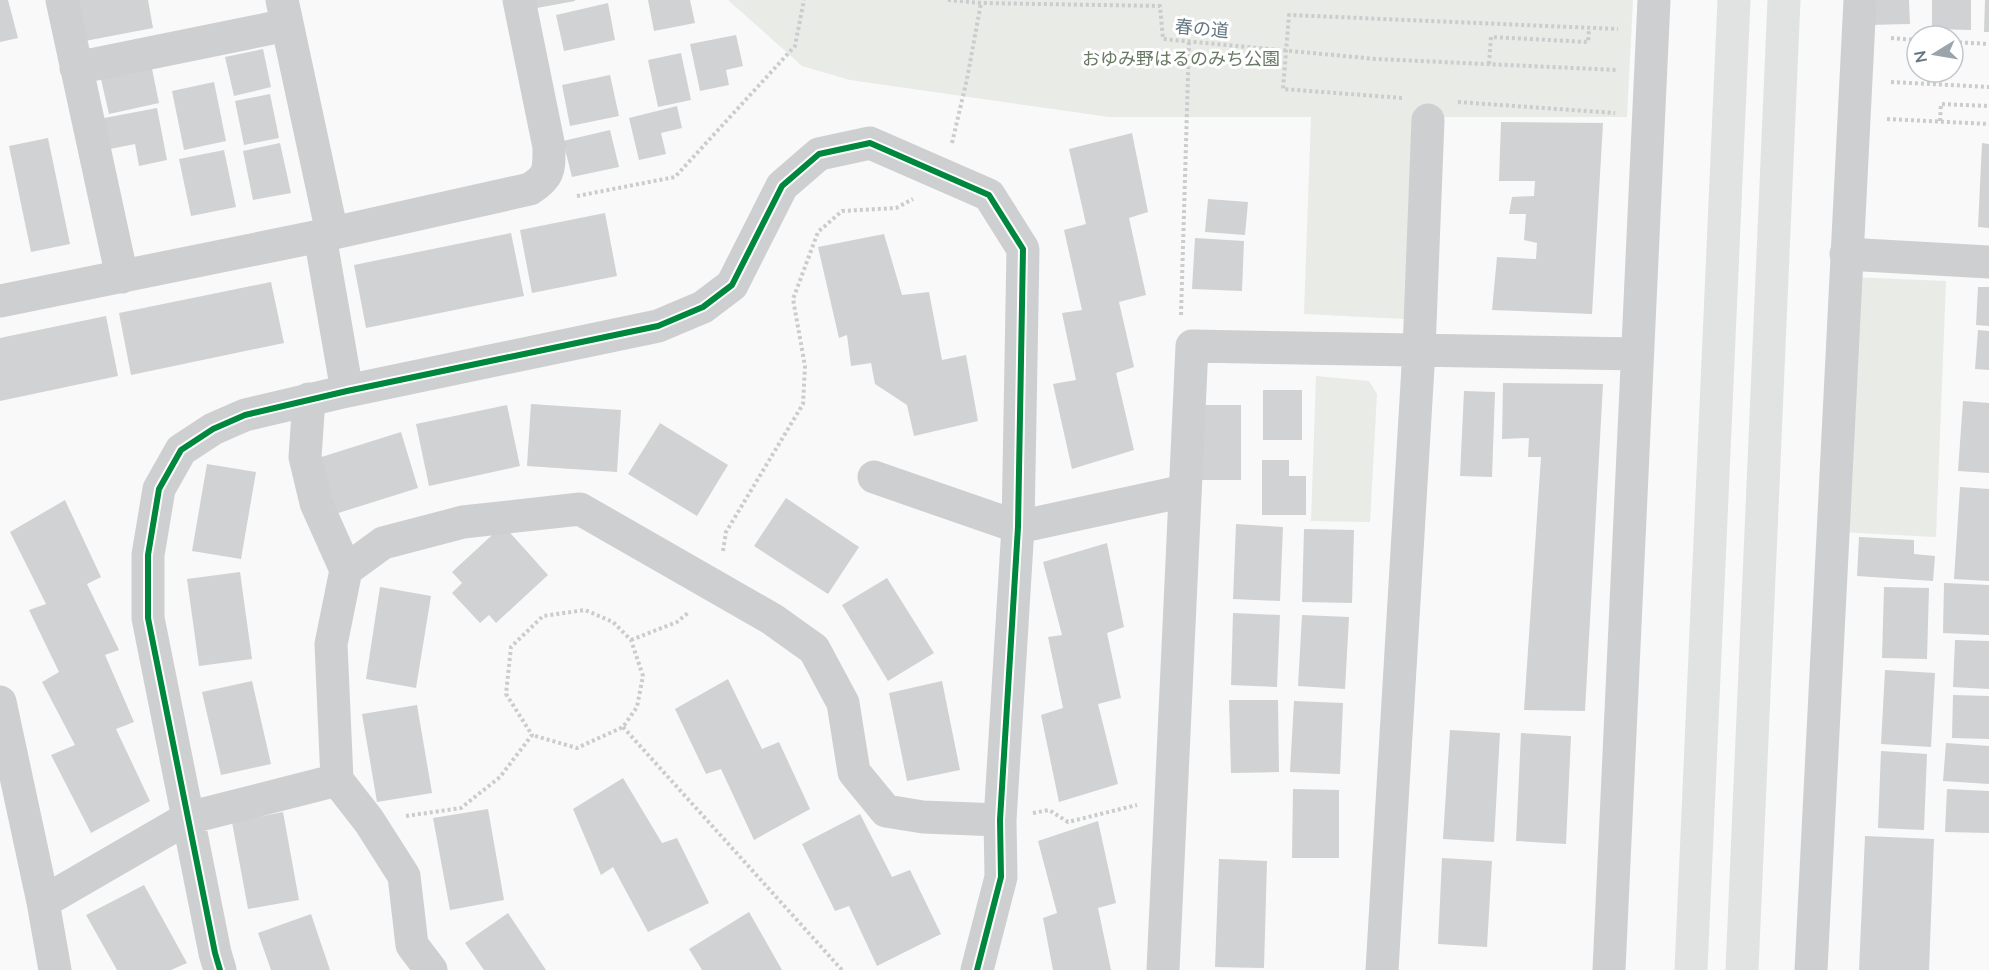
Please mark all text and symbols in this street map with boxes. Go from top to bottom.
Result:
street label: 春の道 [1174,15,1230,43]
north arrow [1905,24,1965,84]
park label: おゆみ野はるのみち公園 [1082,47,1280,71]
text: N [1909,49,1933,65]

